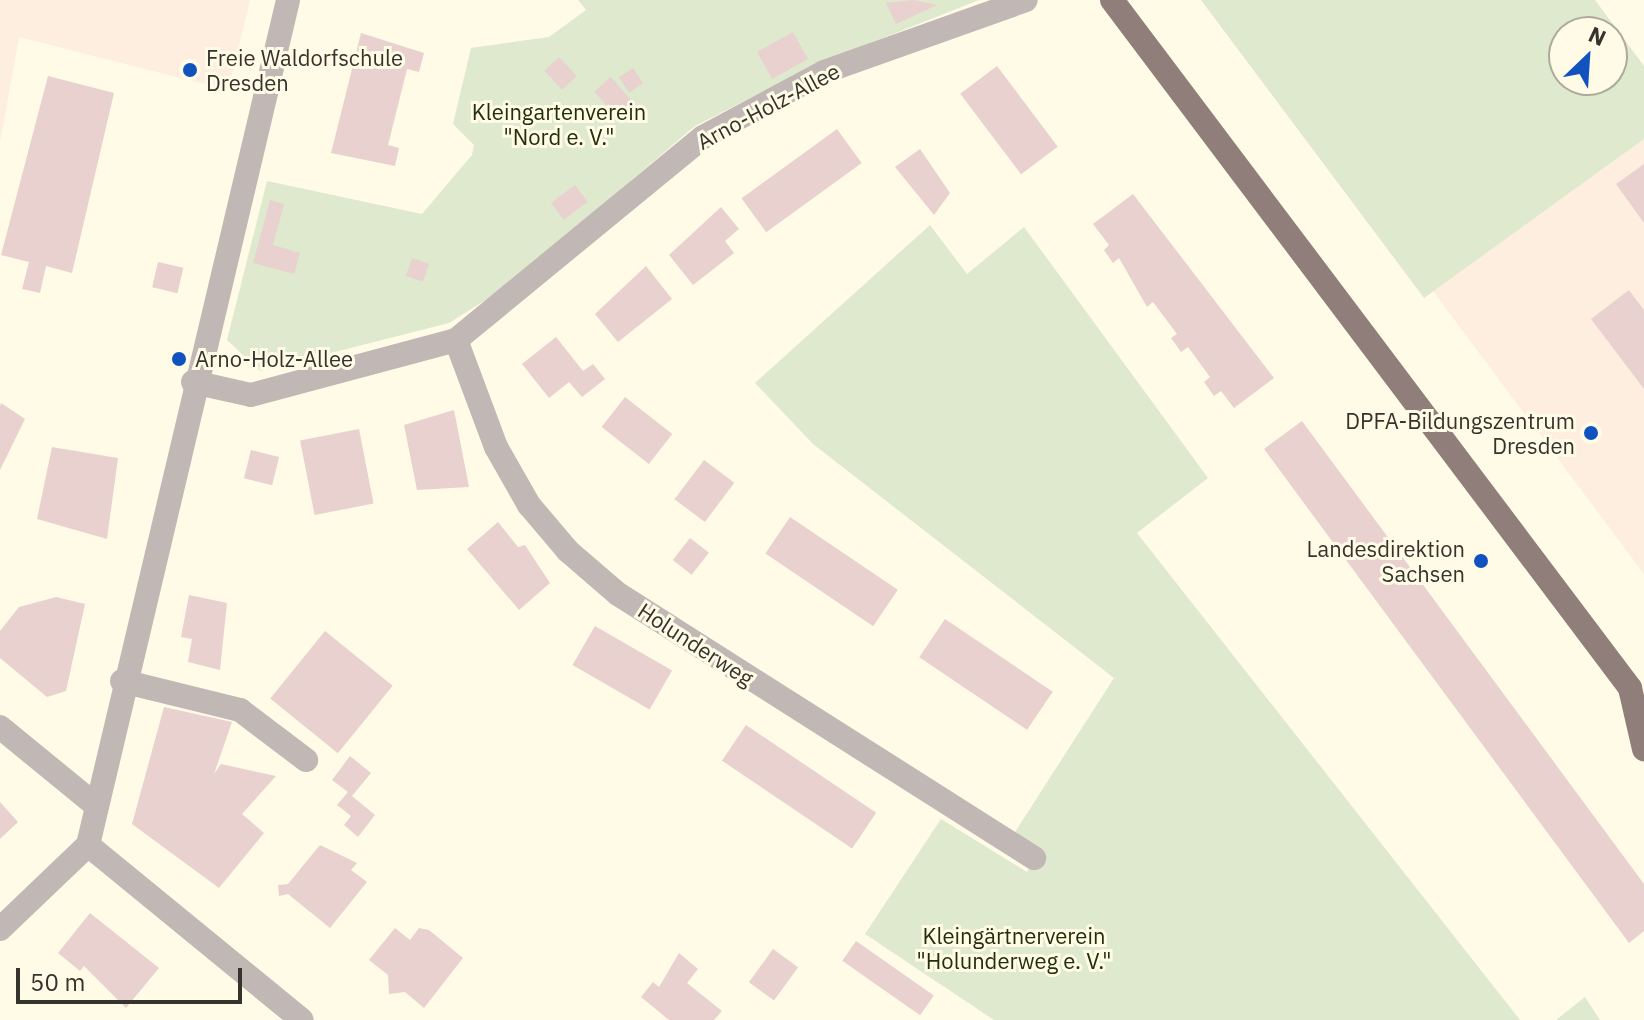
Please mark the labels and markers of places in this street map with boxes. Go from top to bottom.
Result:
place label: Freie Waldorfschule Dresden [206,44,403,96]
marker: Freie Waldorfschule Dresden [181,61,199,79]
place label: Arno-Holz-Allee [195,346,353,372]
marker: Arno-Holz-Allee [170,350,188,368]
place label: DPFA-Bildungszentrum Dresden [1345,407,1575,458]
marker: DPFA-Bildungszentrum Dresden [1582,424,1600,442]
place label: Landesdirektion Sachsen [1306,535,1465,586]
marker: Landesdirektion Sachsen [1472,552,1490,570]

